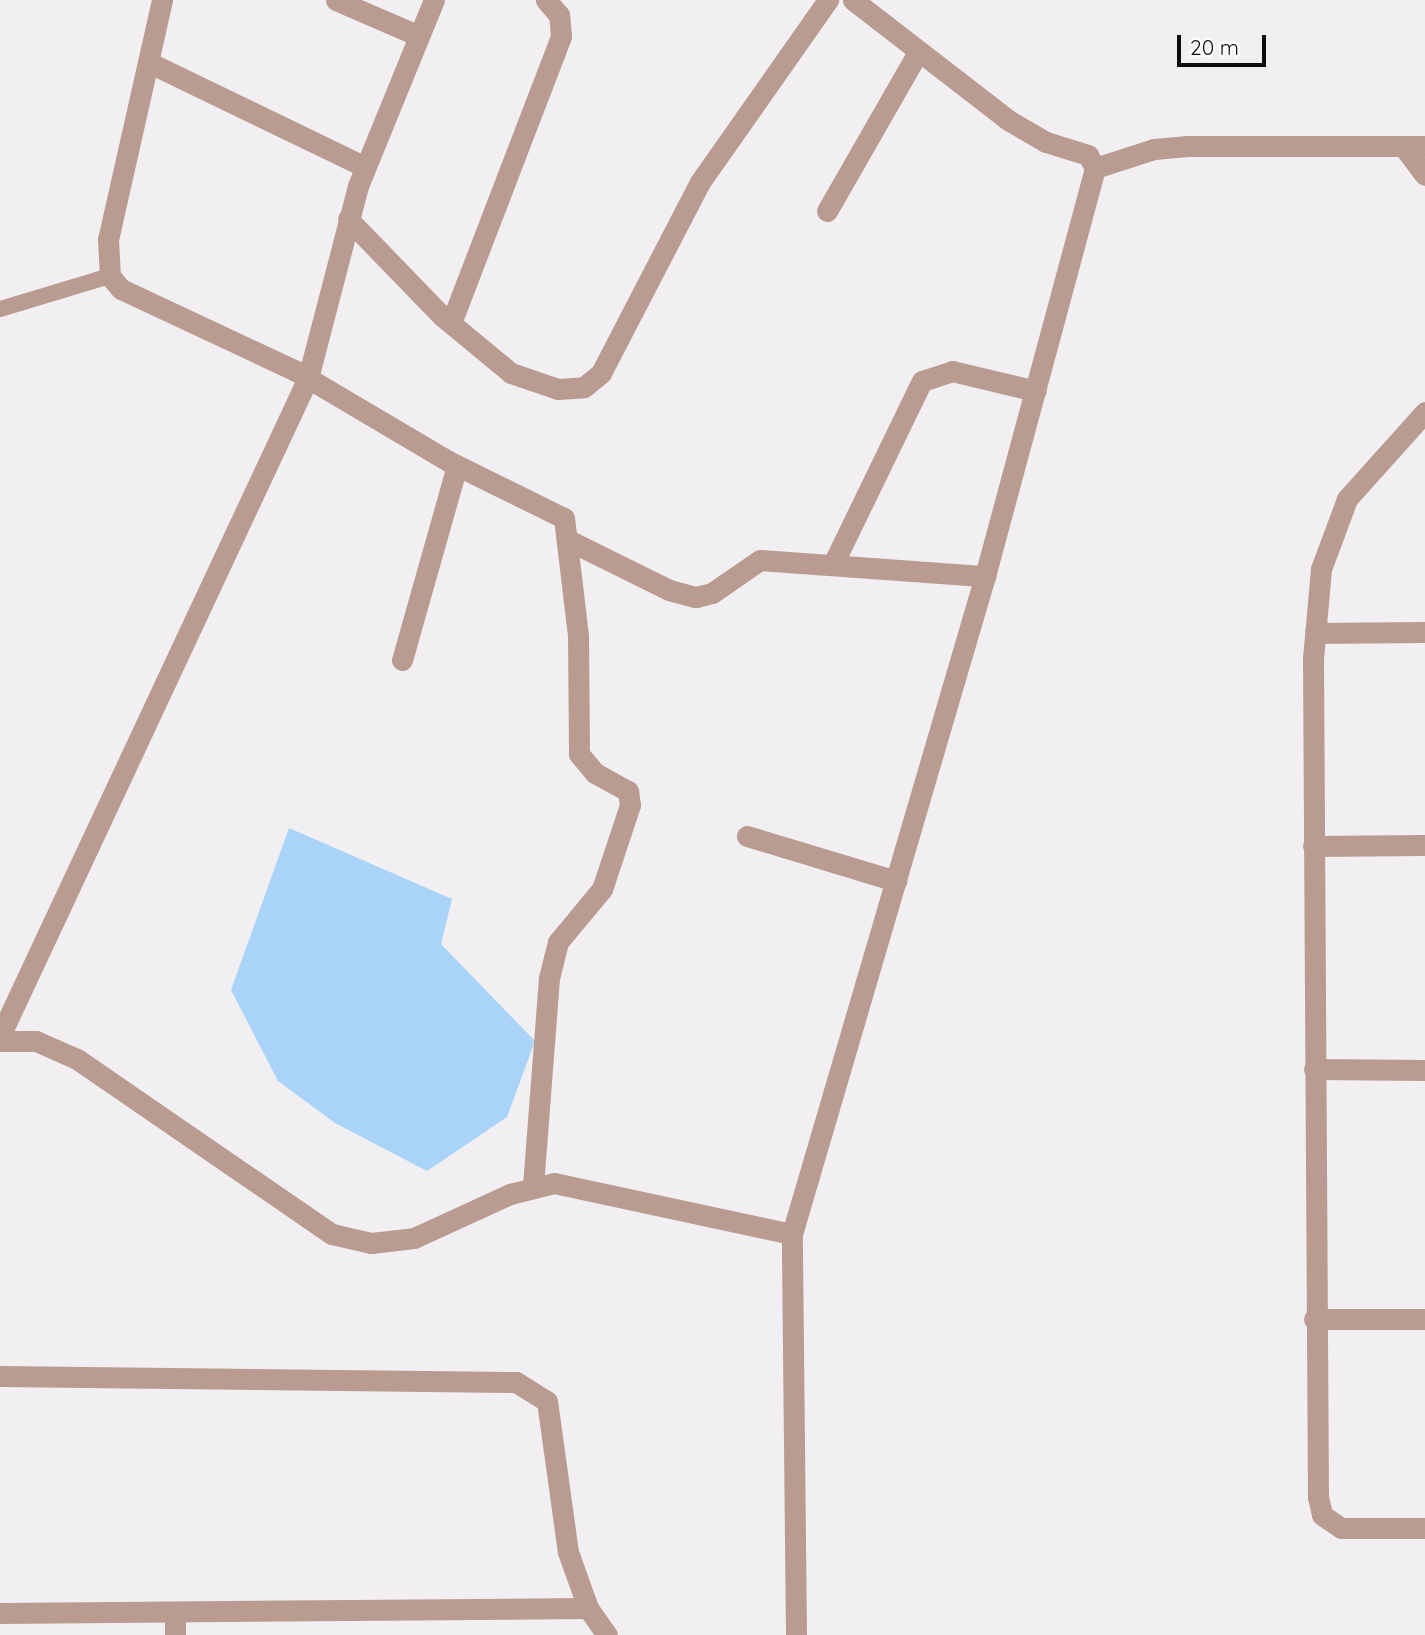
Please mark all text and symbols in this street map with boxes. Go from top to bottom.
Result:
scale bar [1180,21,1269,65]
text: 20 m [1190,34,1239,60]

